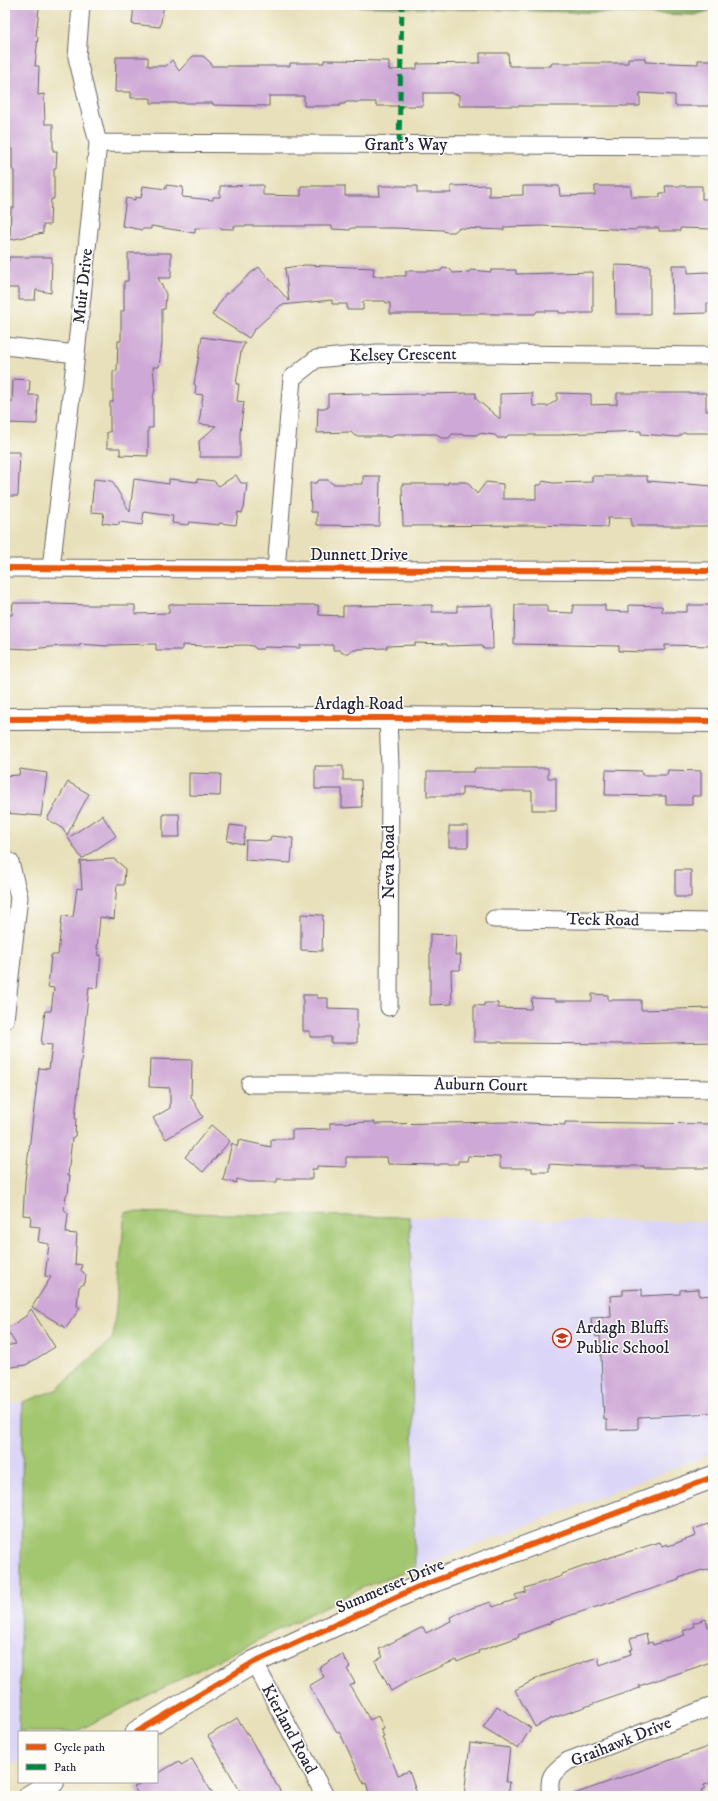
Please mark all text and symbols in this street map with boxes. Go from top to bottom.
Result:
street label: Grant's Way [365,134,448,156]
street label: Muir Drive [68,247,98,325]
street label: Kelsey Crescent [349,343,457,367]
street label: Dunnett Drive [310,544,408,566]
street label: Ardagh Road [315,693,404,715]
street label: Neva Road [378,824,400,899]
street label: Teck Road [566,908,640,932]
street label: Auburn Court [434,1073,529,1097]
place label: Ardagh Bluffs Public School [576,1317,669,1359]
school or university icon: Ardagh Bluffs Public School [551,1327,573,1349]
street label: Summerset Drive [332,1553,448,1619]
street label: Kierland Road [256,1681,322,1778]
street label: Graihawk Drive [568,1712,674,1772]
legend [18,1731,158,1783]
text: Cycle path [54,1740,106,1755]
text: Path [54,1760,77,1775]

